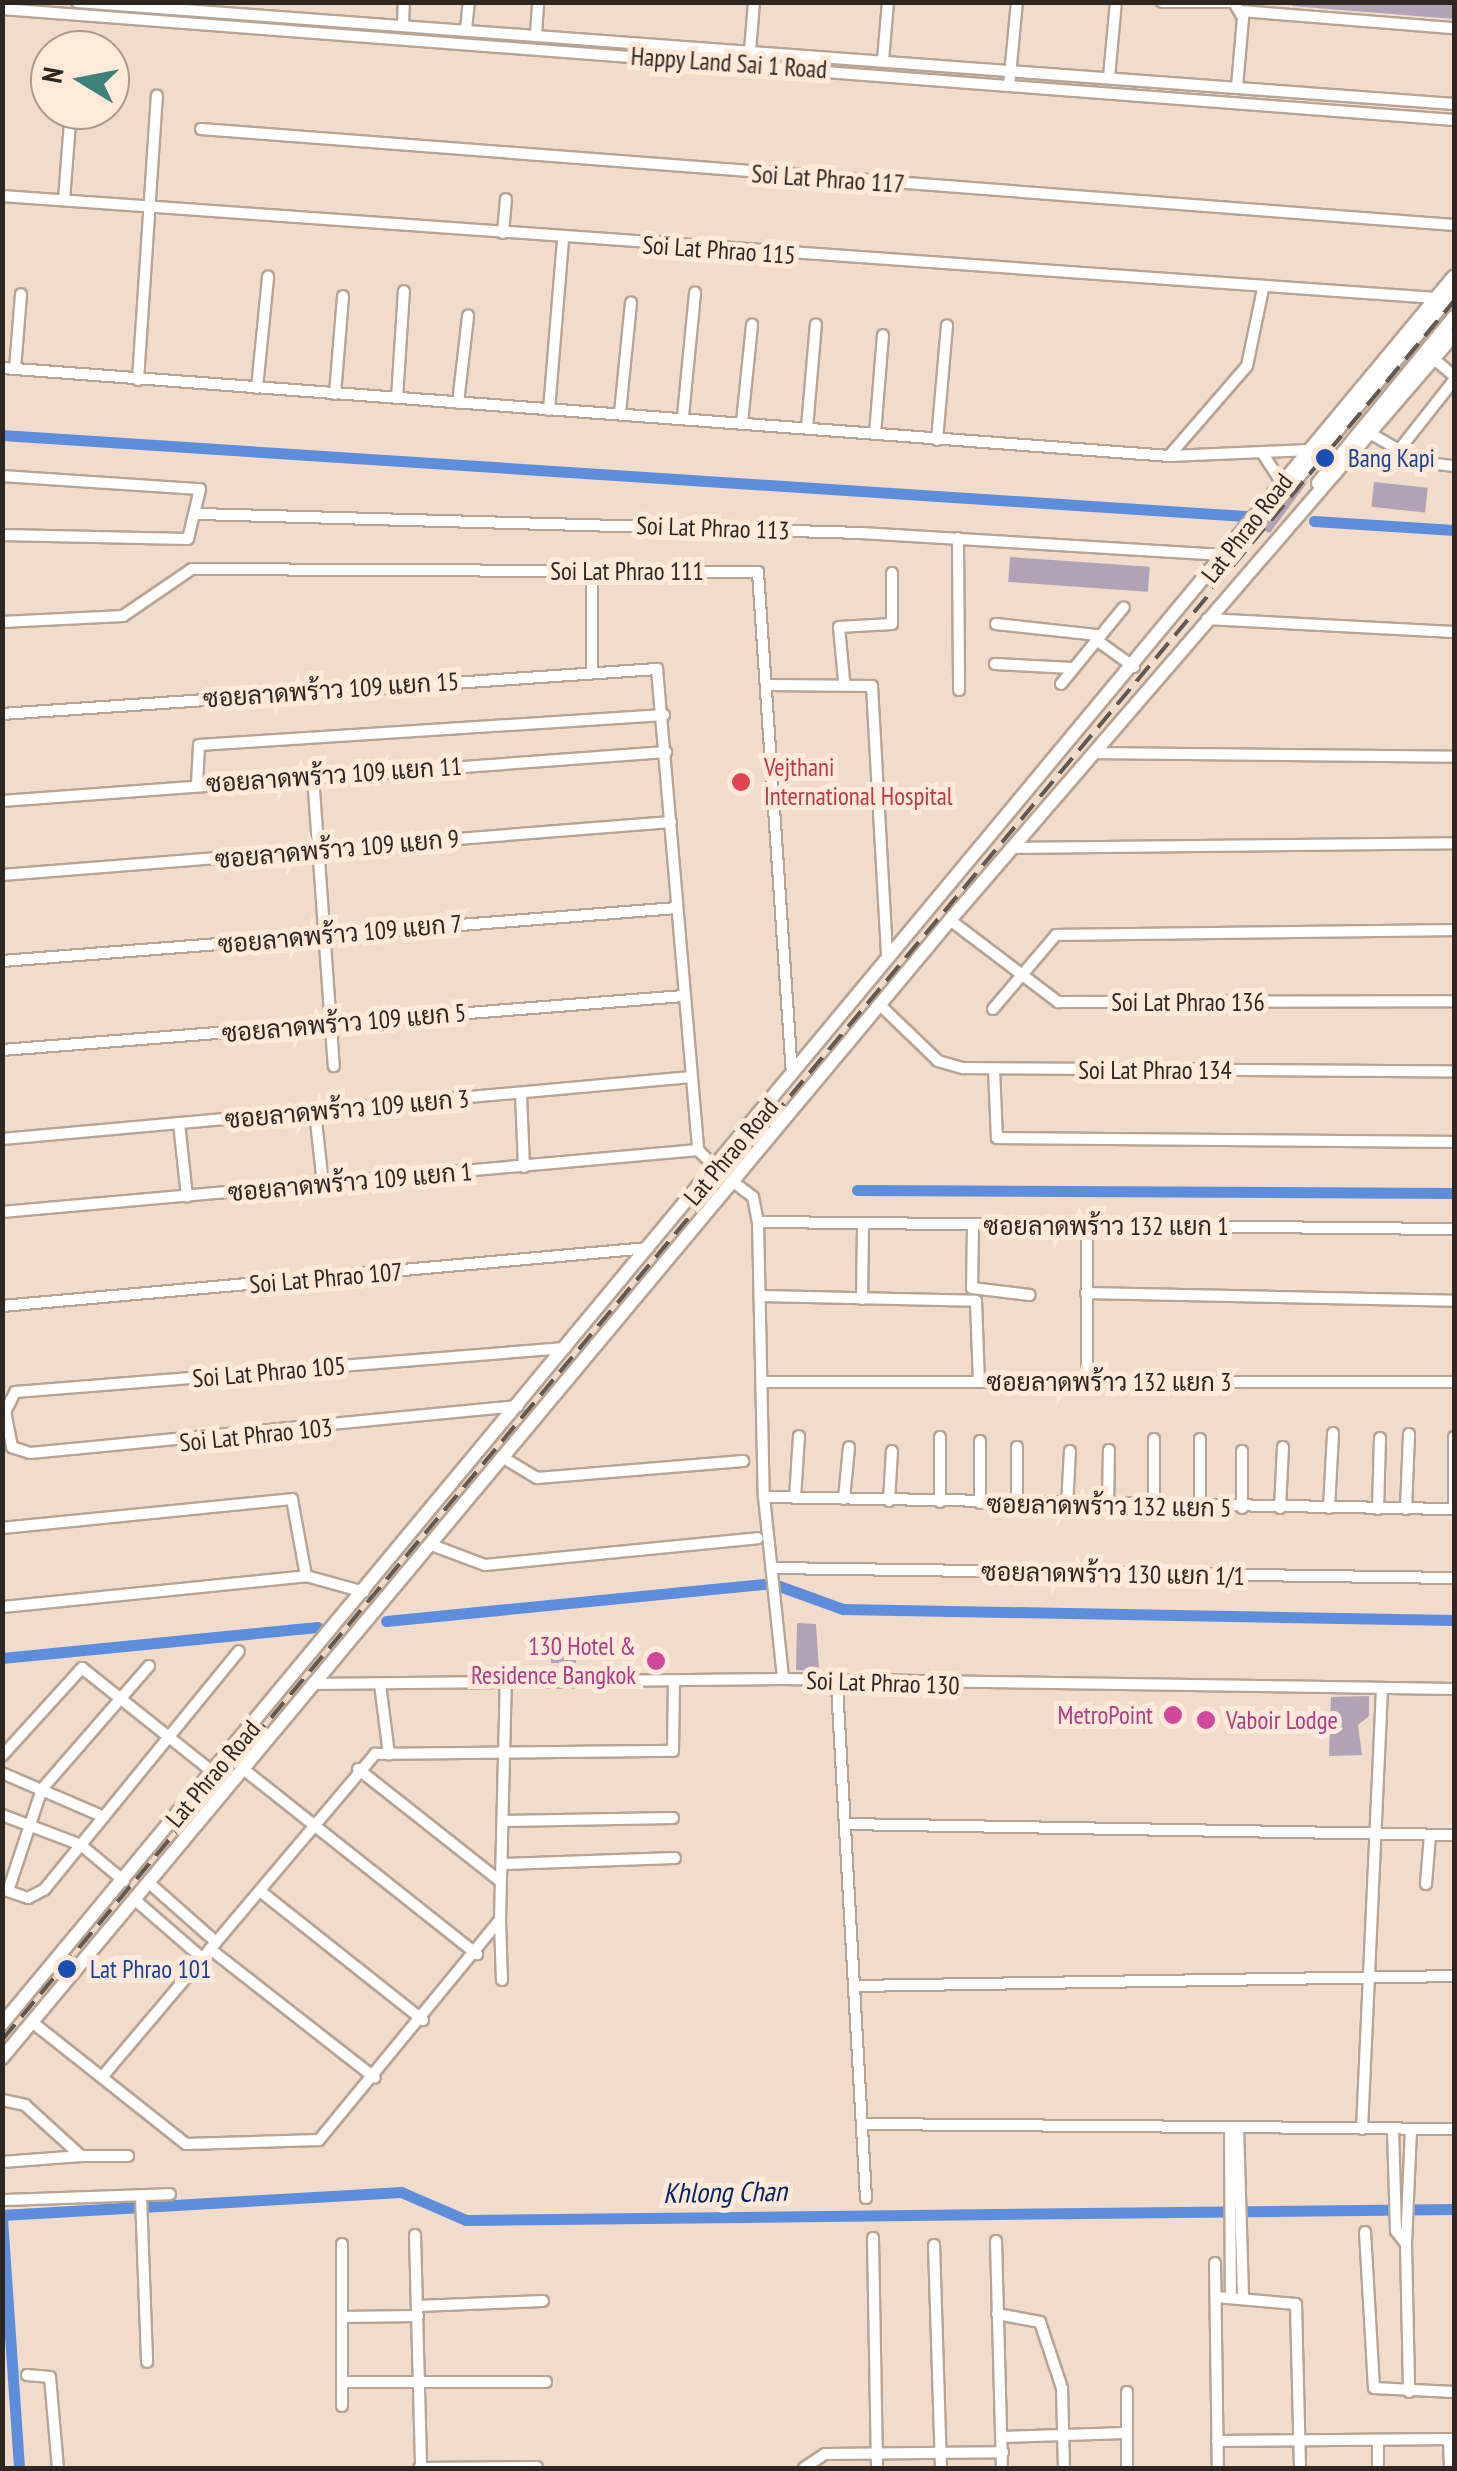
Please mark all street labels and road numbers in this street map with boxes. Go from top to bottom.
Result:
street label: Happy Land Sai 1 Road [630,41,828,85]
street label: Soi Lat Phrao 117 [750,159,906,199]
street label: Soi Lat Phrao 115 [641,230,797,270]
street label: Lat Phrao Road [1195,468,1299,588]
street label: Soi Lat Phrao 113 [636,510,790,546]
street label: Soi Lat Phrao 111 [550,556,704,586]
street label: ซอยลาดพร้าว 109 แยก 15 [202,666,460,714]
street label: ซอยลาดพร้าว 109 แยก 11 [205,751,463,799]
street label: ซอยลาดพร้าว 109 แยก 9 [214,823,460,875]
street label: ซอยลาดพร้าว 109 แยก 7 [217,908,463,960]
street label: Soi Lat Phrao 136 [1111,987,1265,1017]
street label: ซอยลาดพร้าว 109 แยก 5 [221,997,467,1049]
street label: Soi Lat Phrao 134 [1078,1055,1232,1085]
street label: ซอยลาดพร้าว 109 แยก 3 [224,1083,470,1135]
street label: Lat Phrao Road [678,1093,784,1211]
street label: ซอยลาดพร้าว 109 แยก 1 [227,1156,473,1208]
street label: ซอยลาดพร้าว 132 แยก 1 [984,1211,1228,1241]
street label: Soi Lat Phrao 107 [248,1256,404,1300]
street label: Soi Lat Phrao 105 [191,1350,347,1394]
street label: ซอยลาดพร้าว 132 แยก 3 [987,1367,1231,1397]
street label: Soi Lat Phrao 103 [178,1412,334,1458]
street label: ซอยลาดพร้าว 132 แยก 5 [986,1489,1232,1523]
street label: ซอยลาดพร้าว 130 แยก 1/1 [981,1557,1245,1591]
street label: Soi Lat Phrao 130 [806,1665,960,1701]
street label: Lat Phrao Road [160,1715,266,1833]

